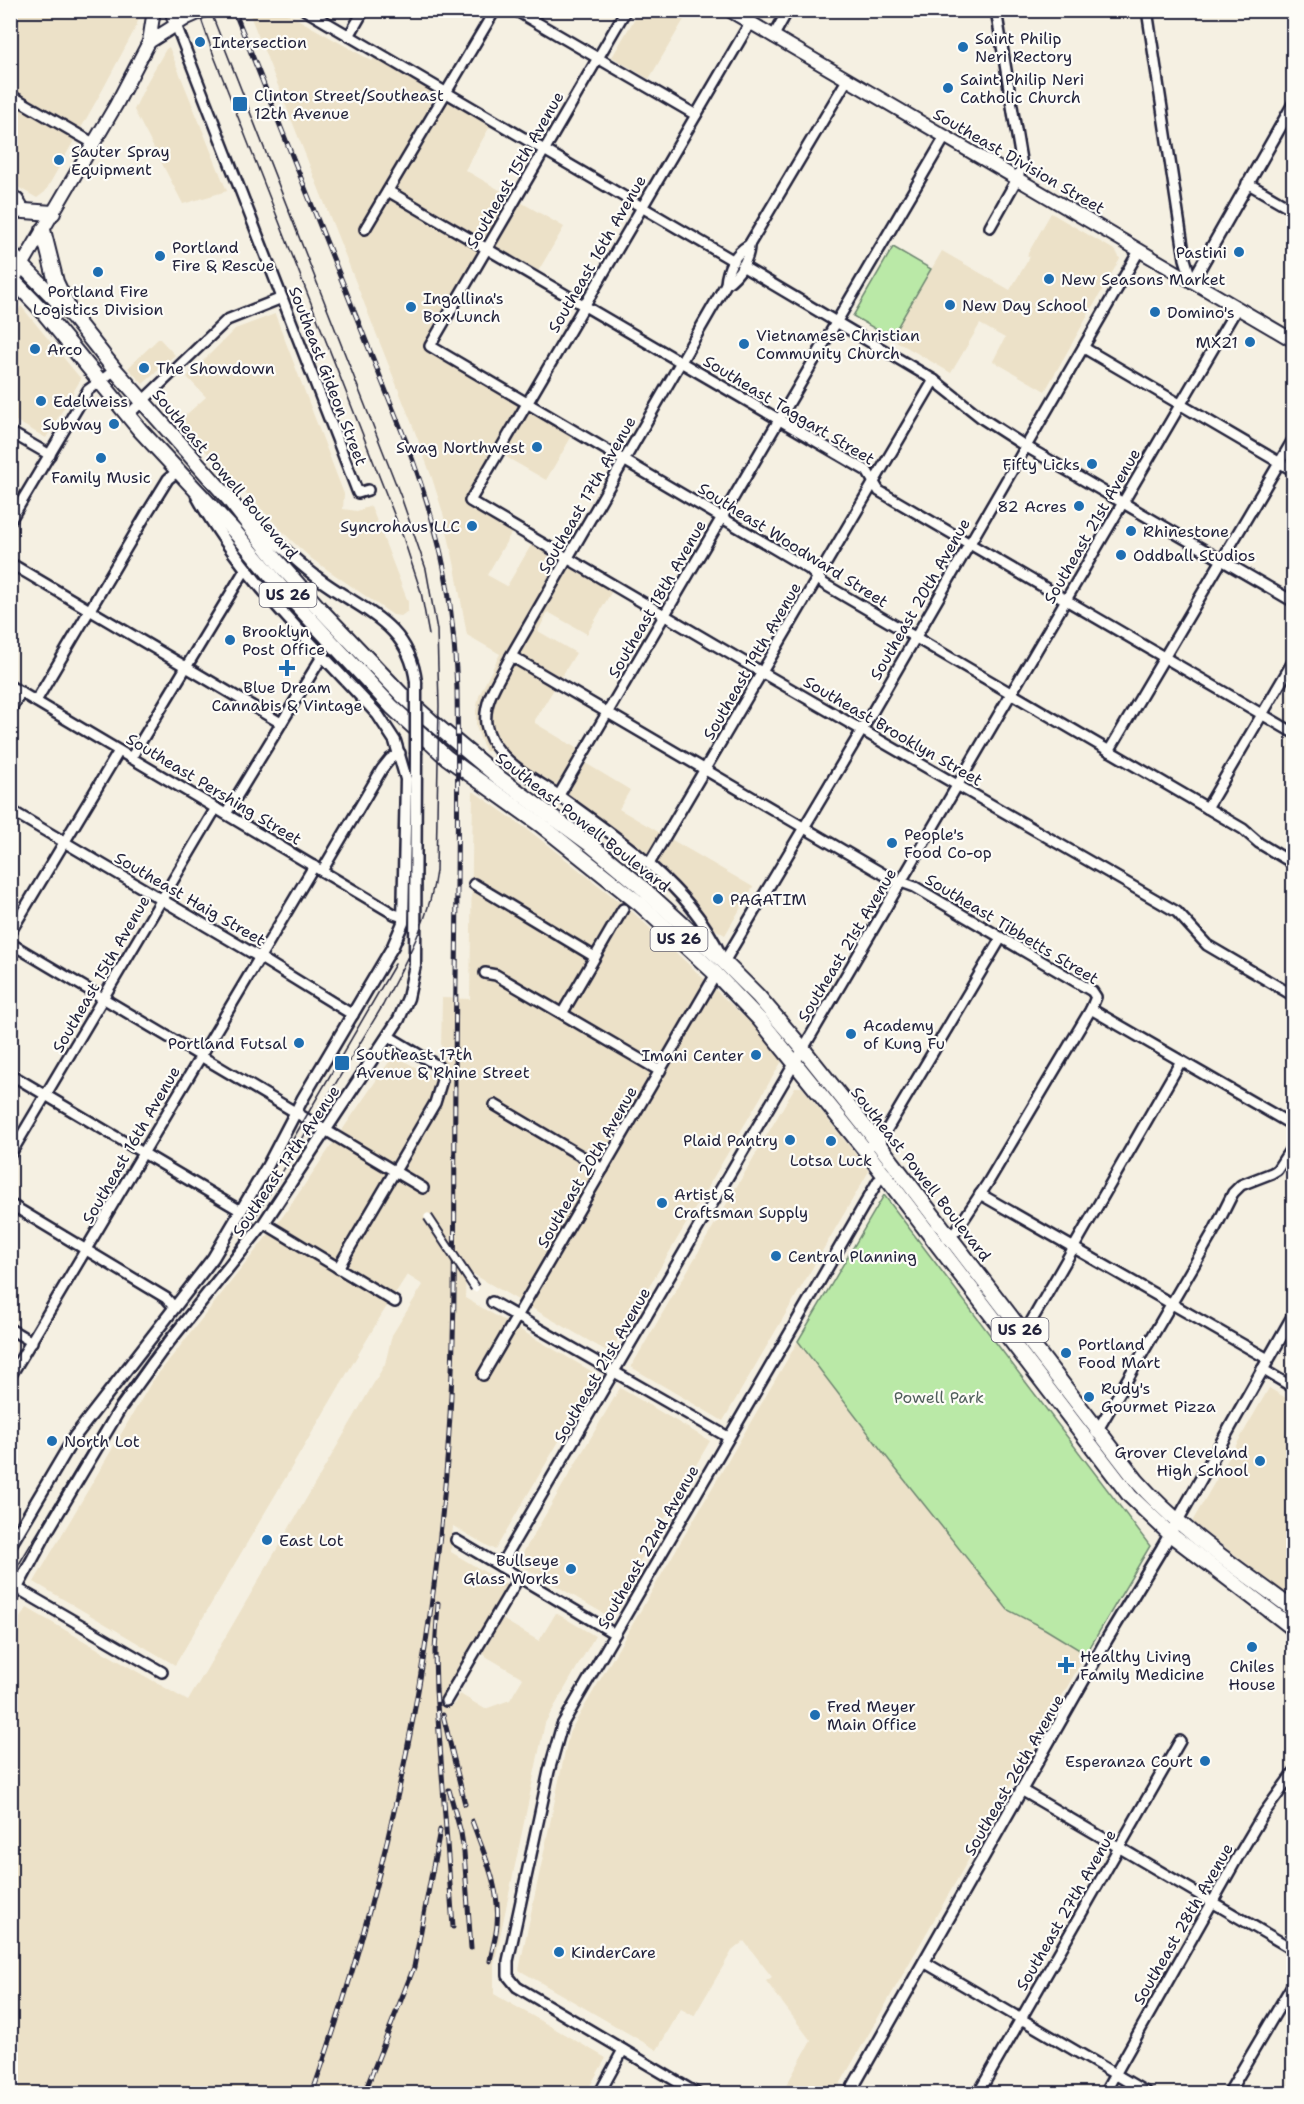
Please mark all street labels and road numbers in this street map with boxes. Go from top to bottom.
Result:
street label: Southeast 15th Avenue [461,88,569,252]
street label: Southeast Division Street [930,103,1108,219]
street label: Southeast 16th Avenue [543,171,651,337]
street label: Southeast Gideon Street [284,283,372,469]
street label: Southeast Taggart Street [699,350,879,470]
street label: Southeast Powell Boulevard [148,385,302,563]
street label: Southeast 17th Avenue [533,413,641,577]
street label: Southeast 21st Avenue [1039,445,1145,607]
street label: Southeast Woodward Street [694,478,892,612]
street label: Southeast 20th Avenue [865,514,975,684]
street label: Southeast 18th Avenue [603,516,711,682]
street label: Southeast 19th Avenue [698,578,806,744]
road number: US 26 [260,583,316,607]
street label: Southeast Brooklyn Street [800,671,986,791]
street label: Southeast Pershing Street [122,728,306,850]
street label: Southeast Powell Boulevard [491,747,675,897]
street label: Southeast Haig Street [111,847,269,951]
street label: Southeast 21st Avenue [793,864,901,1026]
street label: Southeast Tibbetts Street [921,869,1103,989]
street label: Southeast 15th Avenue [47,892,155,1056]
road number: US 26 [650,927,708,951]
street label: Southeast 16th Avenue [77,1062,185,1228]
street label: Southeast 17th Avenue [227,1081,345,1241]
street label: Southeast 20th Avenue [532,1082,642,1252]
street label: Southeast Powell Boulevard [846,1082,996,1266]
street label: Southeast 21st Avenue [549,1284,655,1446]
road number: US 26 [992,1318,1048,1342]
street label: Southeast 22nd Avenue [592,1461,704,1633]
street label: Southeast 26th Avenue [959,1691,1069,1859]
street label: Southeast 27th Avenue [1011,1826,1121,1994]
street label: Southeast 28th Avenue [1128,1839,1238,2009]

